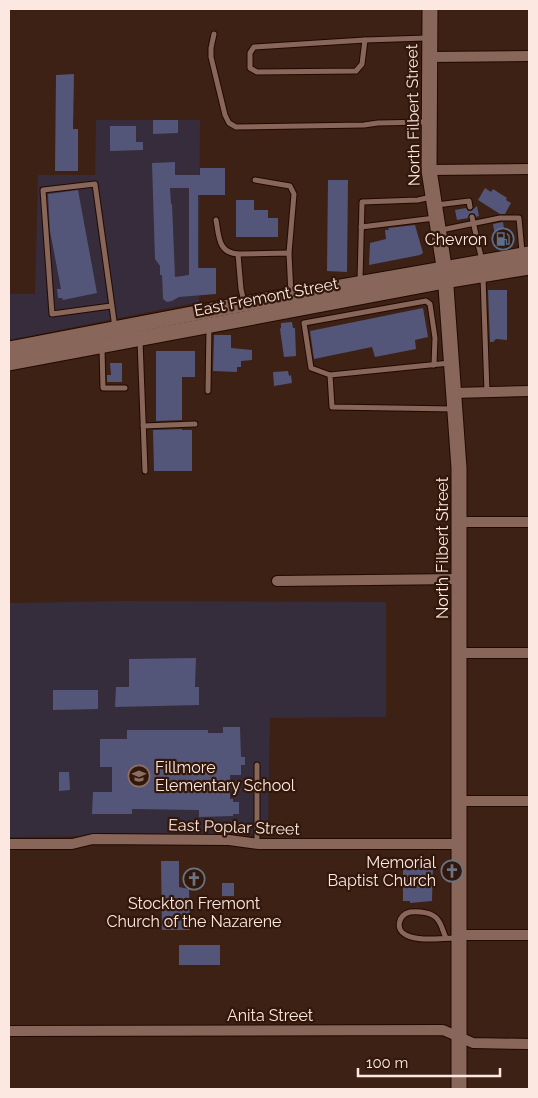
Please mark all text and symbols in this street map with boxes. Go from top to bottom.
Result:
street label: North Filbert Street [402,43,424,186]
fuel station icon: Chevron [491,227,515,251]
place label: Chevron [425,230,487,249]
street label: East Fremont Street [192,274,340,320]
street label: North Filbert Street [433,476,452,619]
place label: Fillmore Elementary School [155,758,296,795]
school or university icon: Fillmore Elementary School [127,764,151,788]
street label: East Poplar Street [168,815,301,839]
place label: Memorial Baptist Church [328,853,437,890]
church icon: Memorial Baptist Church [440,859,464,883]
church icon: Stockton Fremont Church of the Nazarene [182,867,206,891]
place label: Stockton Fremont Church of the Nazarene [107,894,281,931]
street label: Anita Street [227,1006,314,1025]
scale bar [358,1046,500,1078]
text: 100 m [366,1054,408,1072]

